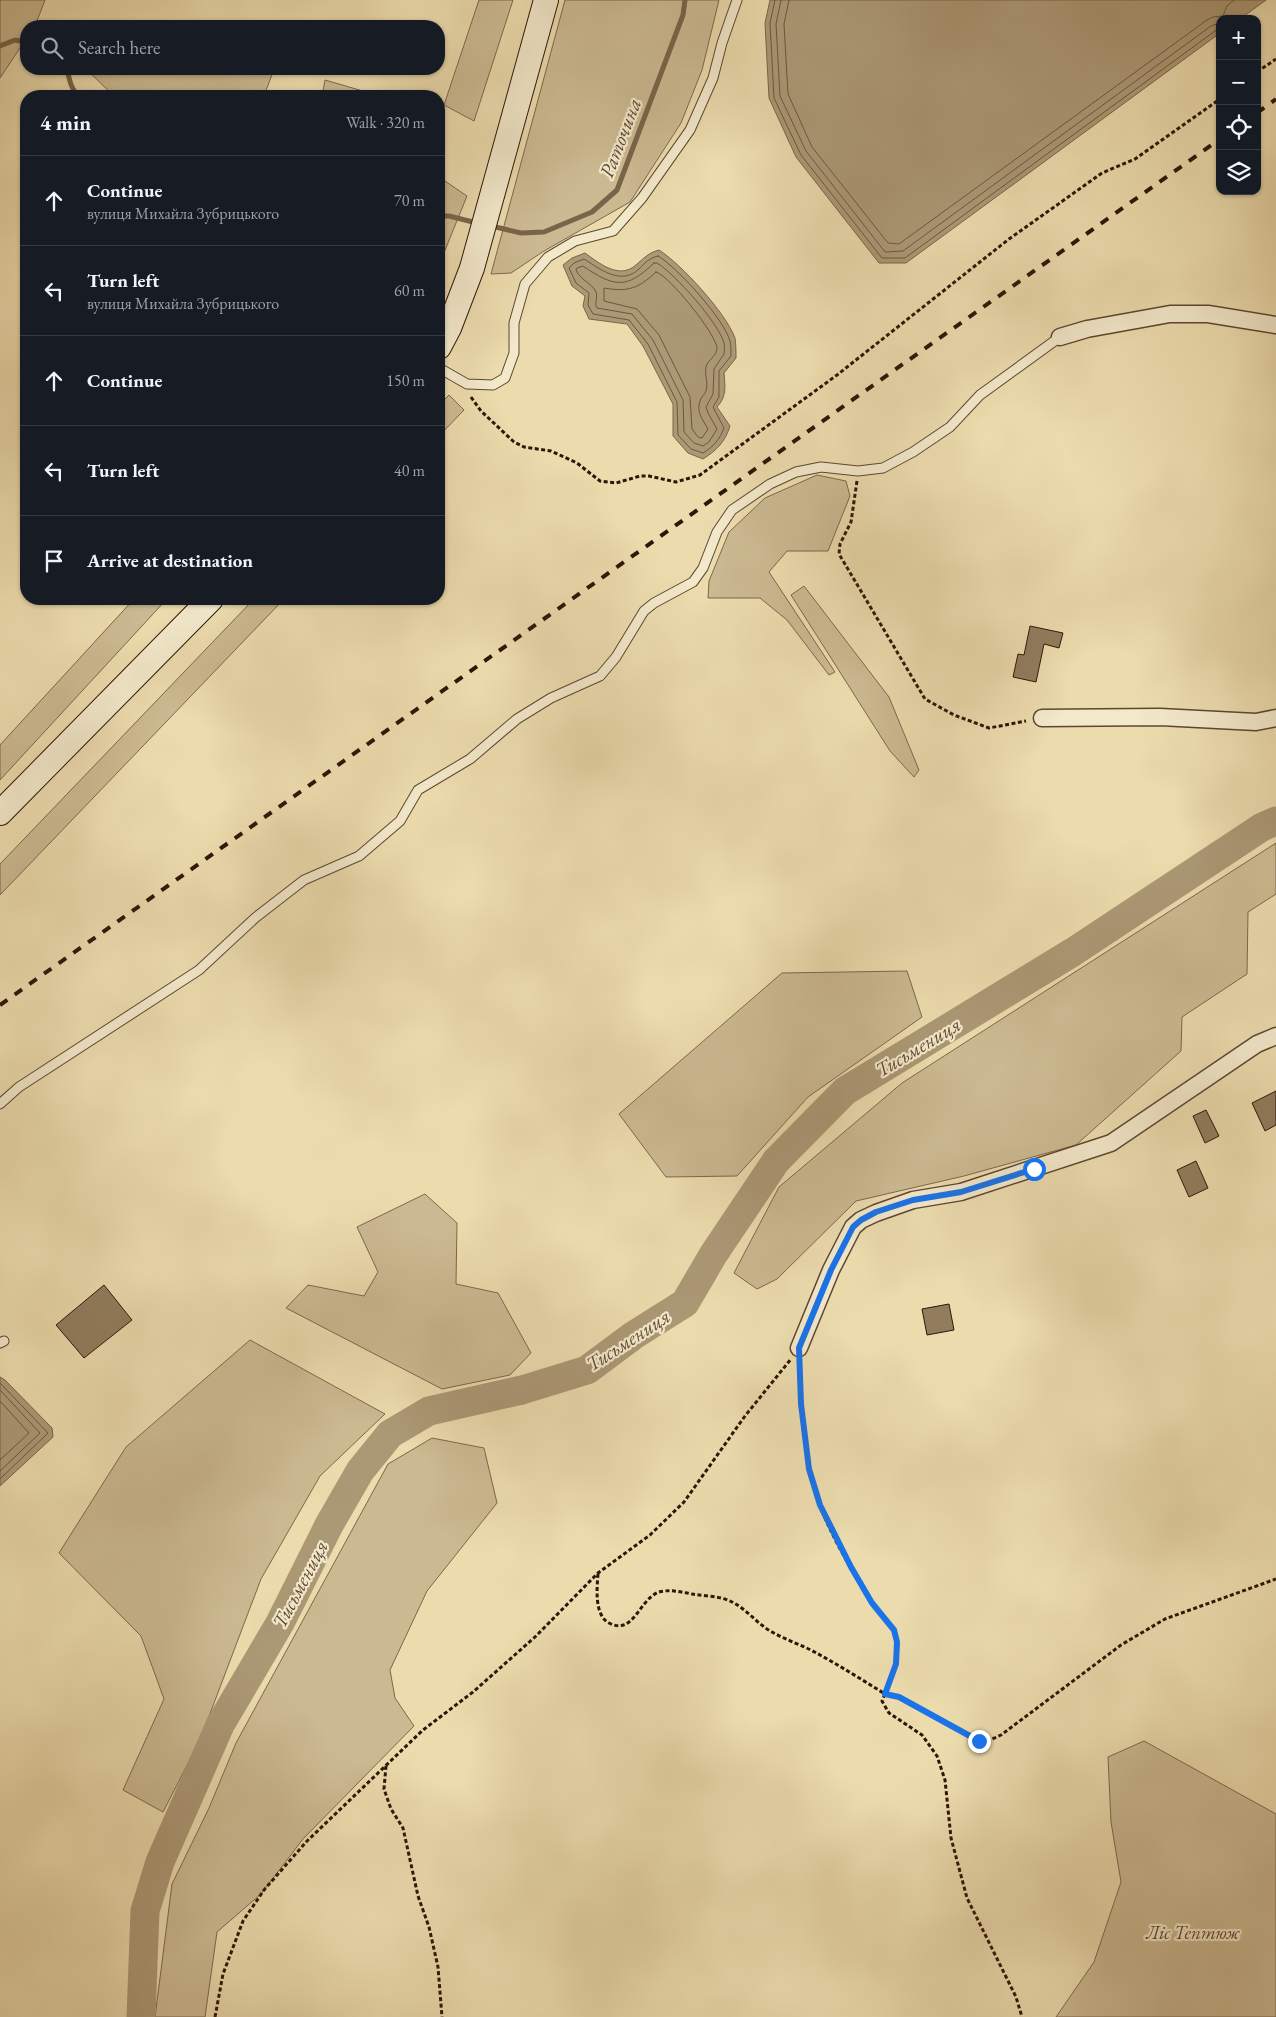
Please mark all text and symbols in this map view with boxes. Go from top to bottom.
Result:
map controls [1216,15,1261,195]
button: + [1216,15,1261,60]
search box [20,20,445,75]
icon: search [38,34,66,62]
text: Search here [78,35,160,60]
button: − [1216,60,1261,105]
water label: Раточина [593,95,647,181]
button: locate [1216,105,1261,150]
text: 4 min [40,109,91,136]
text: Walk · 320 m [346,112,425,133]
button: layers [1216,150,1261,195]
text: Continue [87,178,162,203]
icon: ahead [40,187,68,215]
text: 70 m [394,190,425,211]
text: вулиця Михайла Зубрицького [87,203,279,224]
text: Turn left [87,268,159,293]
icon: left [40,277,68,305]
text: 60 m [394,280,425,301]
text: вулиця Михайла Зубрицького [87,293,279,314]
icon: ahead [40,367,68,395]
text: Continue [87,368,162,393]
text: 150 m [386,370,425,391]
icon: left [40,457,68,485]
text: Turn left [87,458,159,483]
text: 40 m [394,460,425,481]
icon: arrive [40,547,68,575]
text: Arrive at destination [87,548,253,573]
water label: Тисьмениця [870,1011,966,1083]
route start [1023,1158,1046,1181]
water label: Тисьмениця [581,1303,675,1377]
water label: Тисьмениця [266,1536,334,1632]
route end [968,1730,991,1753]
park label: Ліс Тептюж [1145,1920,1241,1945]

